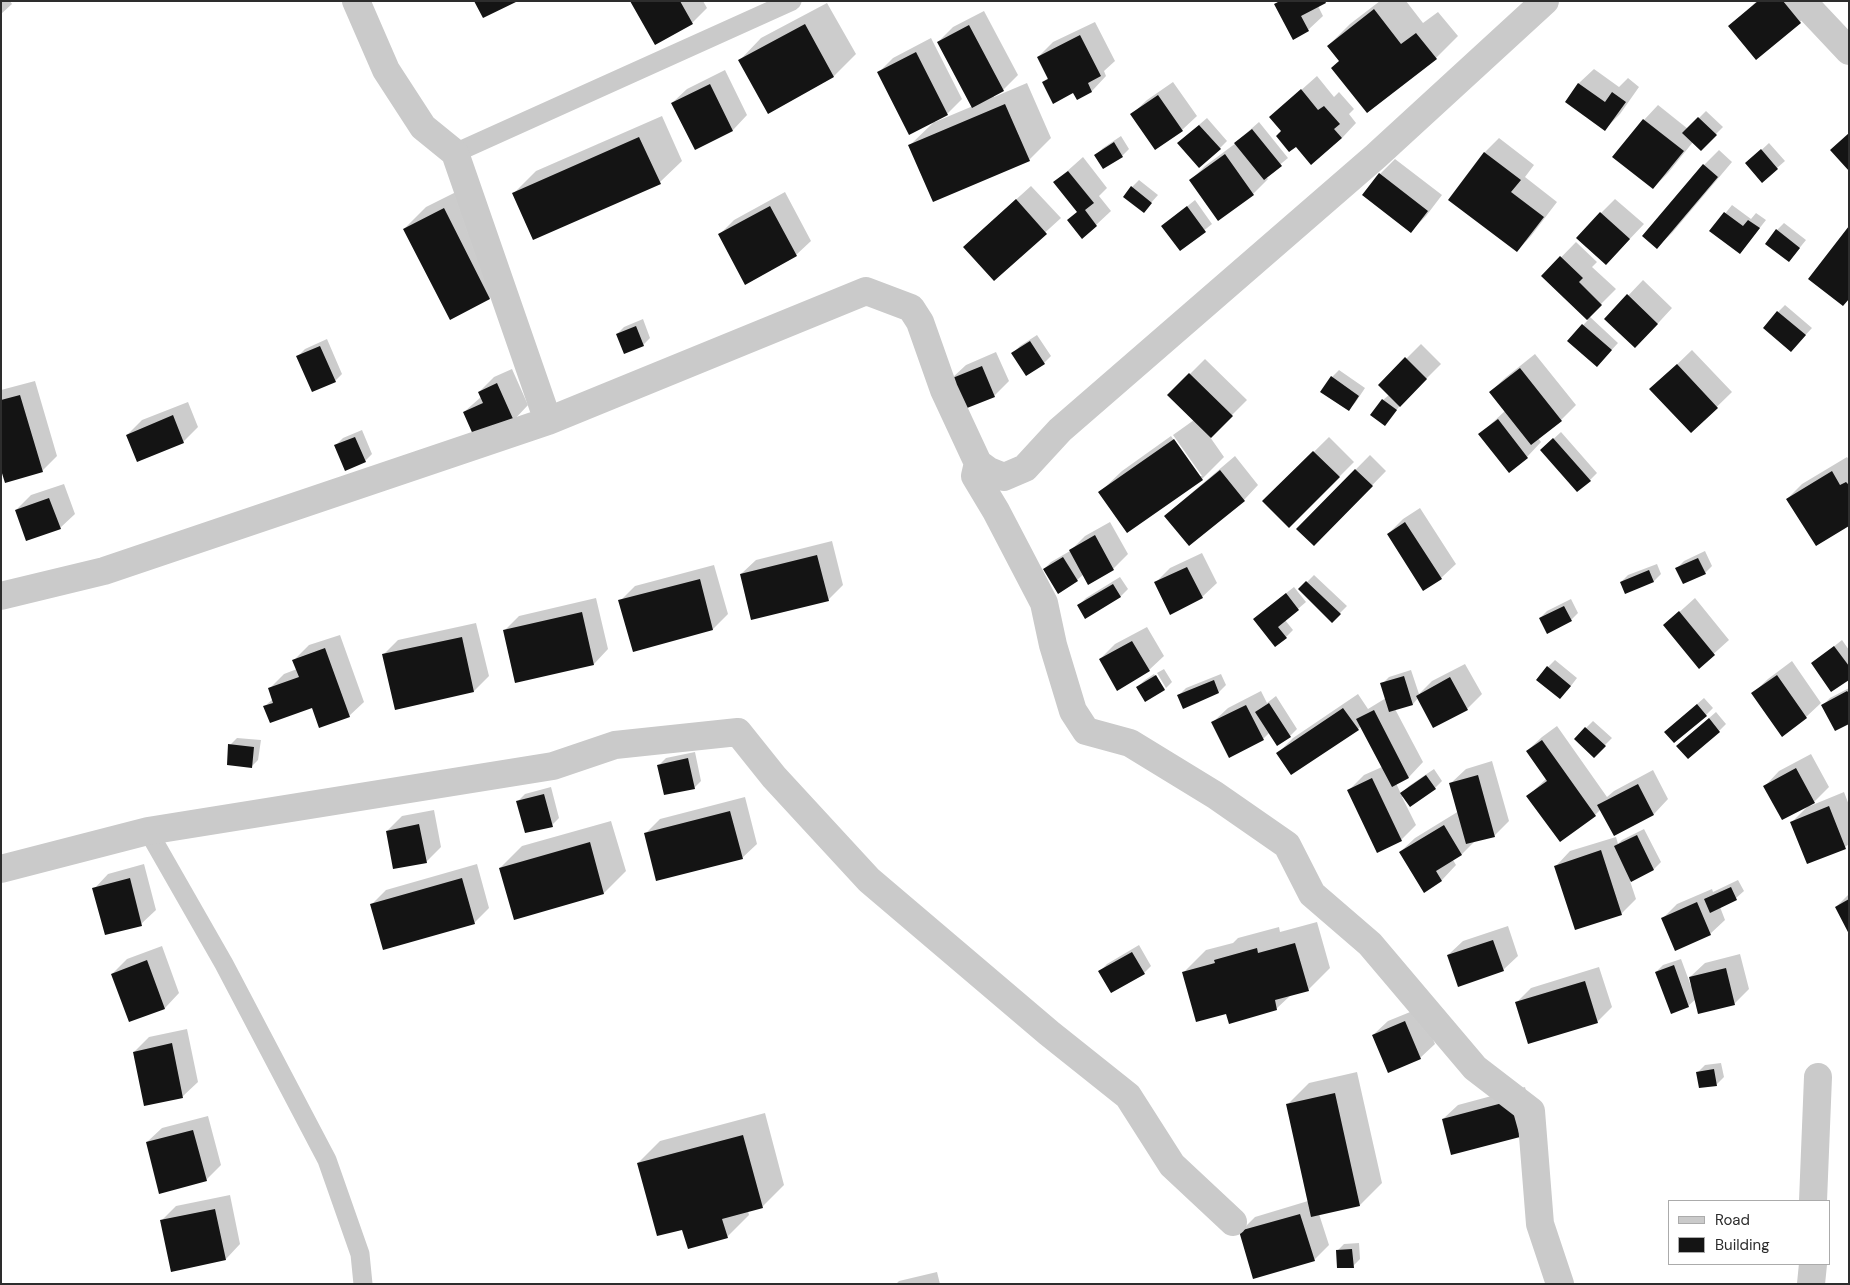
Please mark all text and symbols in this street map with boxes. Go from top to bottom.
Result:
legend [1668,1200,1830,1265]
text: Road [1715,1210,1750,1230]
text: Building [1715,1235,1770,1255]

